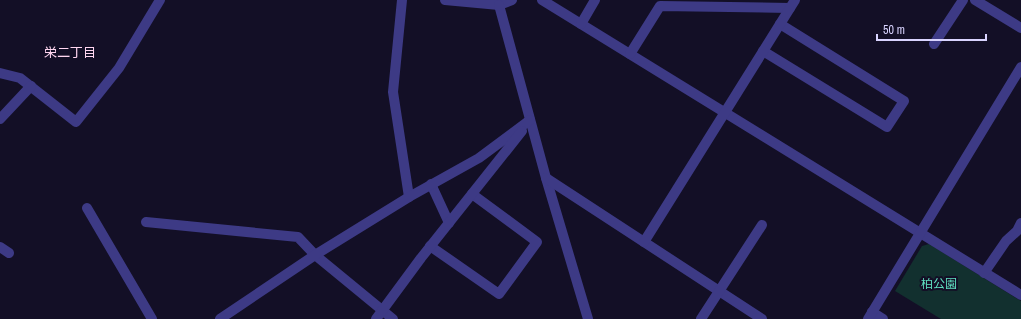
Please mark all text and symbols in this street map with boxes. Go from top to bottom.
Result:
scale bar [877,16,986,42]
text: 50 m [883,22,905,38]
district label: 栄二丁目 [44,44,96,61]
park label: 柏公園 [921,276,957,292]

